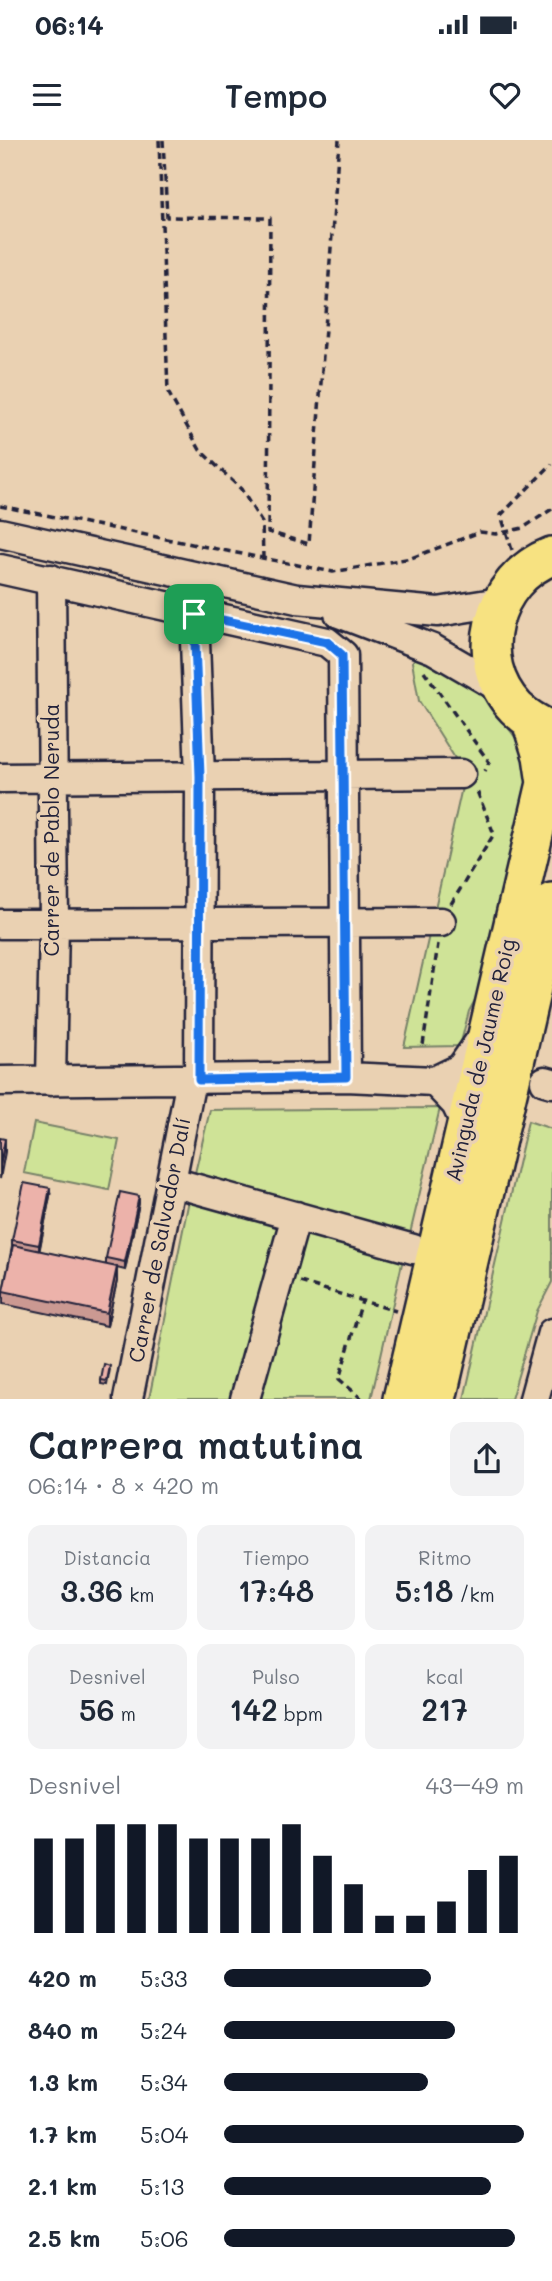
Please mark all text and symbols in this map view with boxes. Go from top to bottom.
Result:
text: 06:14 [35,8,104,42]
text: Tempo [225,74,327,116]
icon: menu [28,76,66,114]
icon: heart [486,76,524,114]
pin [164,584,224,644]
icon: arrive [175,595,213,633]
street label: Carrer de Pablo Neruda [37,703,64,957]
street label: Avinguda de Jaume Roig [438,936,521,1184]
street label: Carrer de Salvador Dalí [121,1115,196,1365]
text: Carrera matutina [28,1419,364,1469]
button: share [450,1422,524,1496]
text: 06:14 · 8 × 420 m [28,1470,219,1500]
text: Distancia [64,1545,151,1570]
text: Tiempo [243,1545,309,1570]
text: Ritmo [418,1545,471,1570]
text: 3.36 [60,1570,123,1610]
text: 17:48 [238,1570,314,1610]
text: 5:18 [395,1570,453,1610]
text: km [123,1582,154,1607]
text: /km [453,1582,495,1607]
text: Desnivel [69,1664,146,1689]
text: Pulso [252,1664,300,1689]
text: kcal [426,1664,464,1689]
text: 56 [79,1689,115,1729]
text: 142 [229,1689,278,1729]
text: 217 [421,1689,468,1729]
text: m [115,1701,136,1726]
text: bpm [278,1701,323,1726]
text: Desnivel [28,1770,121,1800]
text: 43–49 m [425,1770,524,1800]
text: 420 m [28,1963,97,1993]
text: 5:33 [140,1963,188,1993]
text: 840 m [28,2015,98,2045]
text: 5:24 [140,2015,187,2045]
text: 1.3 km [28,2067,98,2097]
text: 5:34 [140,2067,188,2097]
text: 1.7 km [28,2119,97,2149]
text: 5:04 [140,2119,188,2149]
text: 2.1 km [28,2171,97,2201]
text: 5:13 [140,2171,184,2201]
text: 2.5 km [28,2223,100,2253]
text: 5:06 [140,2223,189,2253]

